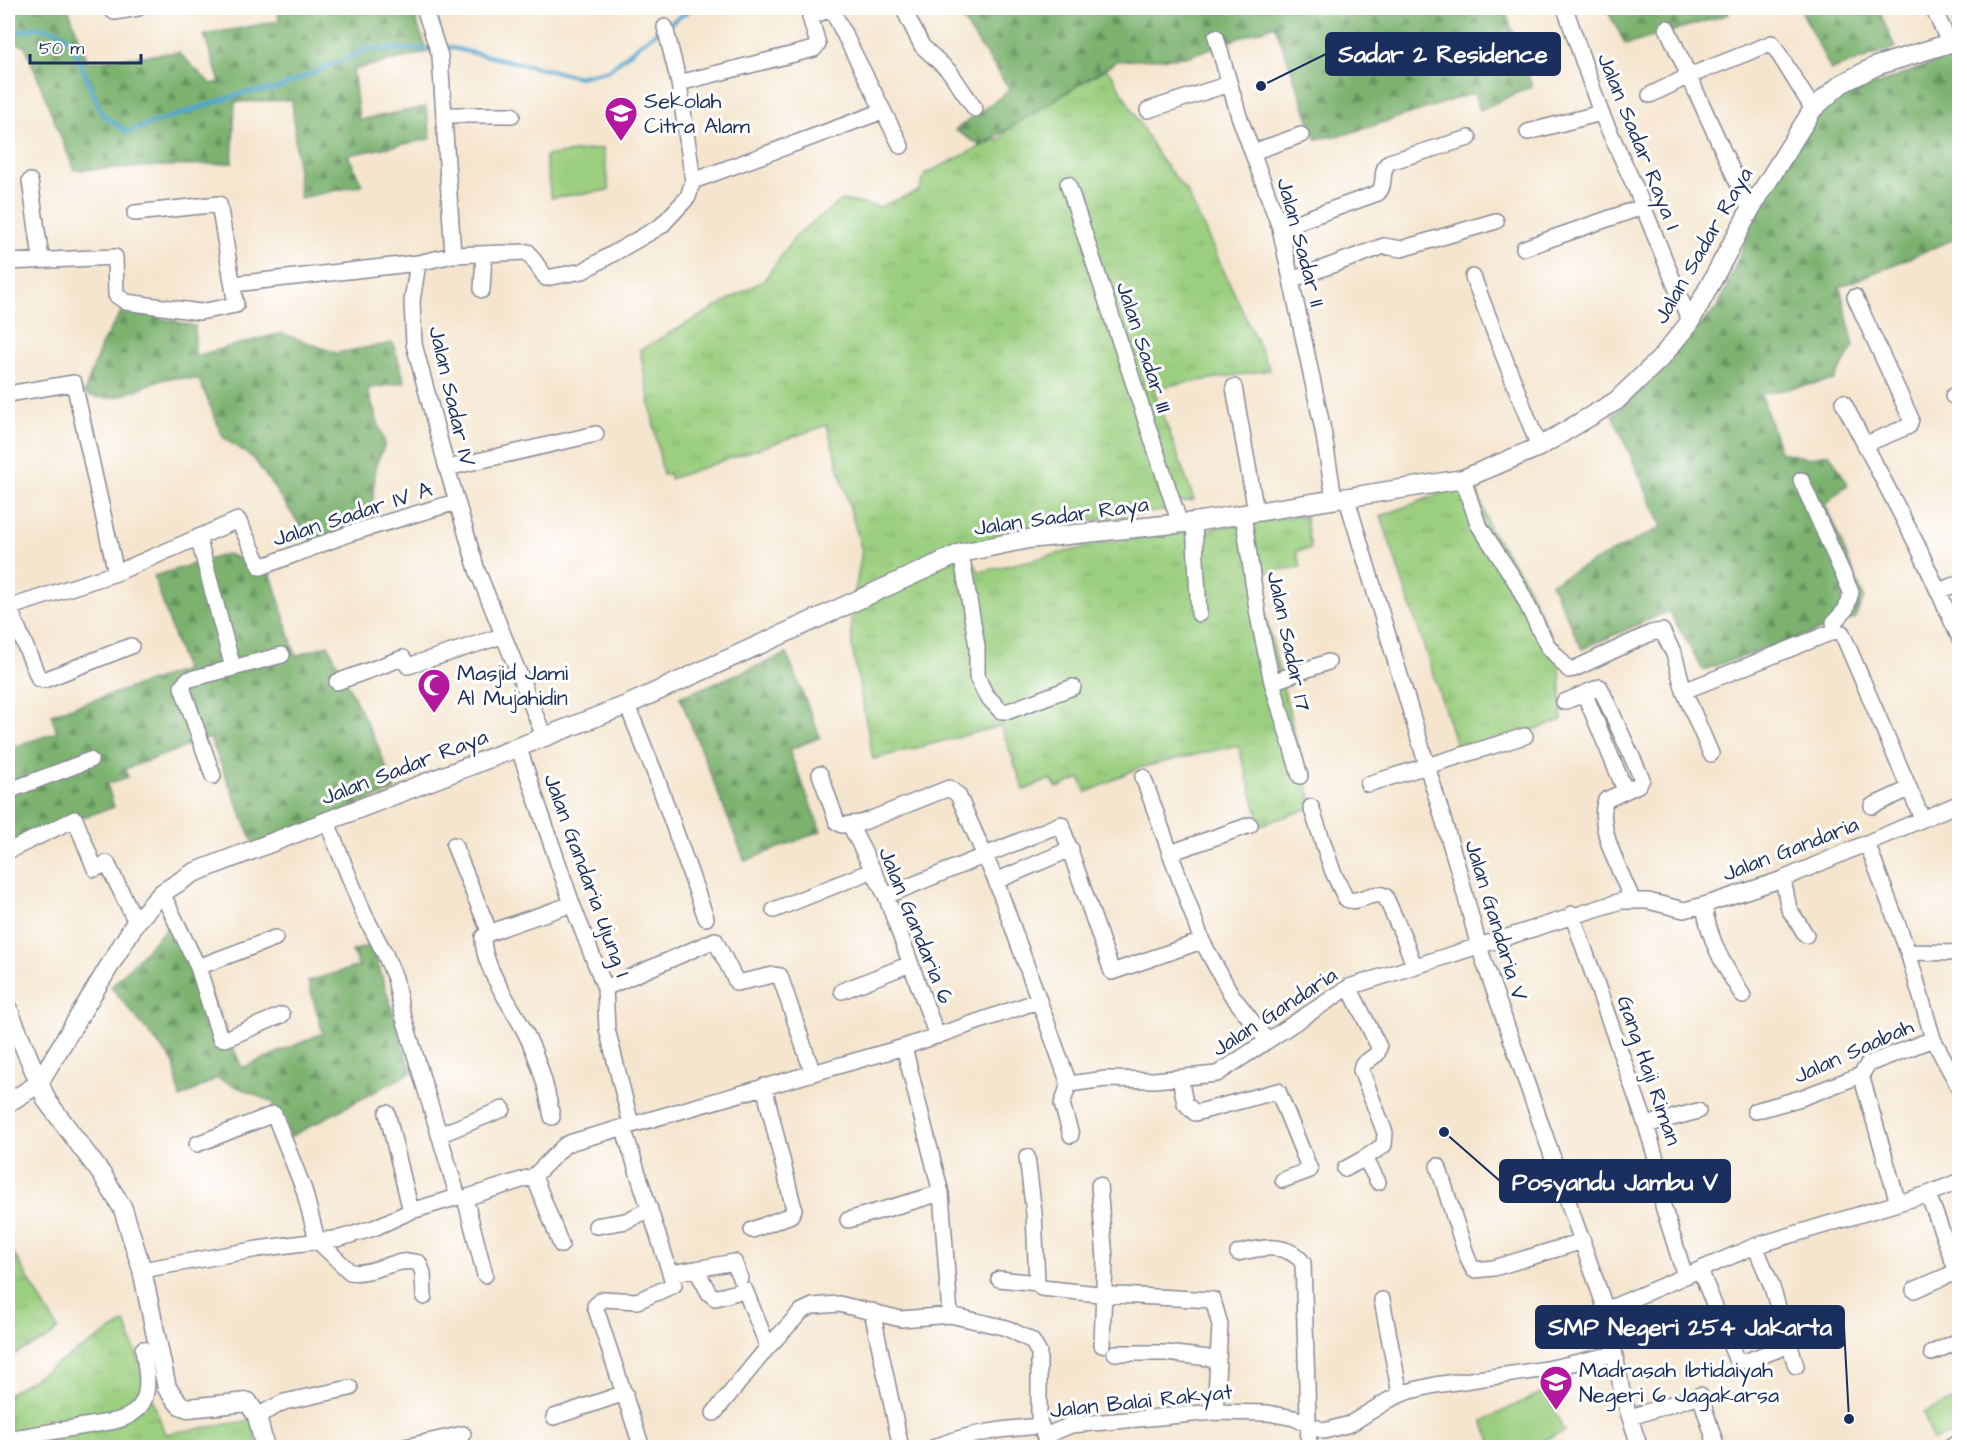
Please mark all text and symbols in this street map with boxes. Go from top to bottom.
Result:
scale bar [30,27,141,65]
callout: Sadar 2 Residence [1326,33,1560,75]
text: 50 m [39,36,84,61]
text: Sadar 2 Residence [1337,38,1548,72]
street label: Jalan Sadar Raya I [1588,48,1688,235]
place label: Sekolah Citra Alam [644,86,750,142]
school or university icon: Sekolah Citra Alam [603,95,639,142]
street label: Jalan Sadar Raya [1646,162,1762,330]
street label: Jalan Sadar II [1268,174,1333,310]
street label: Jalan Sadar III [1108,278,1179,417]
street label: Jalan Sadar IV [420,323,483,470]
street label: Jalan Sadar IV A [269,474,436,555]
street label: Jalan Sadar Raya [972,489,1151,545]
street label: Jalan Sadar 17 [1259,568,1319,715]
place label: Masjid Jami Al Mujahidin [457,658,568,714]
mosque icon: Masjid Jami Al Mujahidin [416,667,452,714]
street label: Jalan Sadar Raya [317,721,493,814]
street label: Jalan Gandaria Ujung I [534,769,638,982]
street label: Jalan Gandaria [1718,809,1863,890]
street label: Jalan Gandaria V [1456,836,1535,1005]
street label: Jalan Gandaria 6 [870,843,961,1009]
street label: Jalan Gandaria [1206,960,1344,1064]
street label: Gang Haji Riman [1608,991,1689,1150]
street label: Jalan Saabah [1789,1011,1919,1092]
callout: Posyandu Jambu V [1500,1160,1730,1202]
text: Posyandu Jambu V [1512,1166,1719,1202]
callout: SMP Negeri 254 Jakarta [1536,1306,1844,1348]
text: SMP Negeri 254 Jakarta [1547,1311,1833,1346]
place label: Madrasah Ibtidaiyah Negeri 6 Jagakarsa [1579,1355,1779,1412]
school or university icon: Madrasah Ibtidaiyah Negeri 6 Jagakarsa [1538,1364,1574,1411]
street label: Jalan Balai Rakyat [1048,1376,1234,1427]

